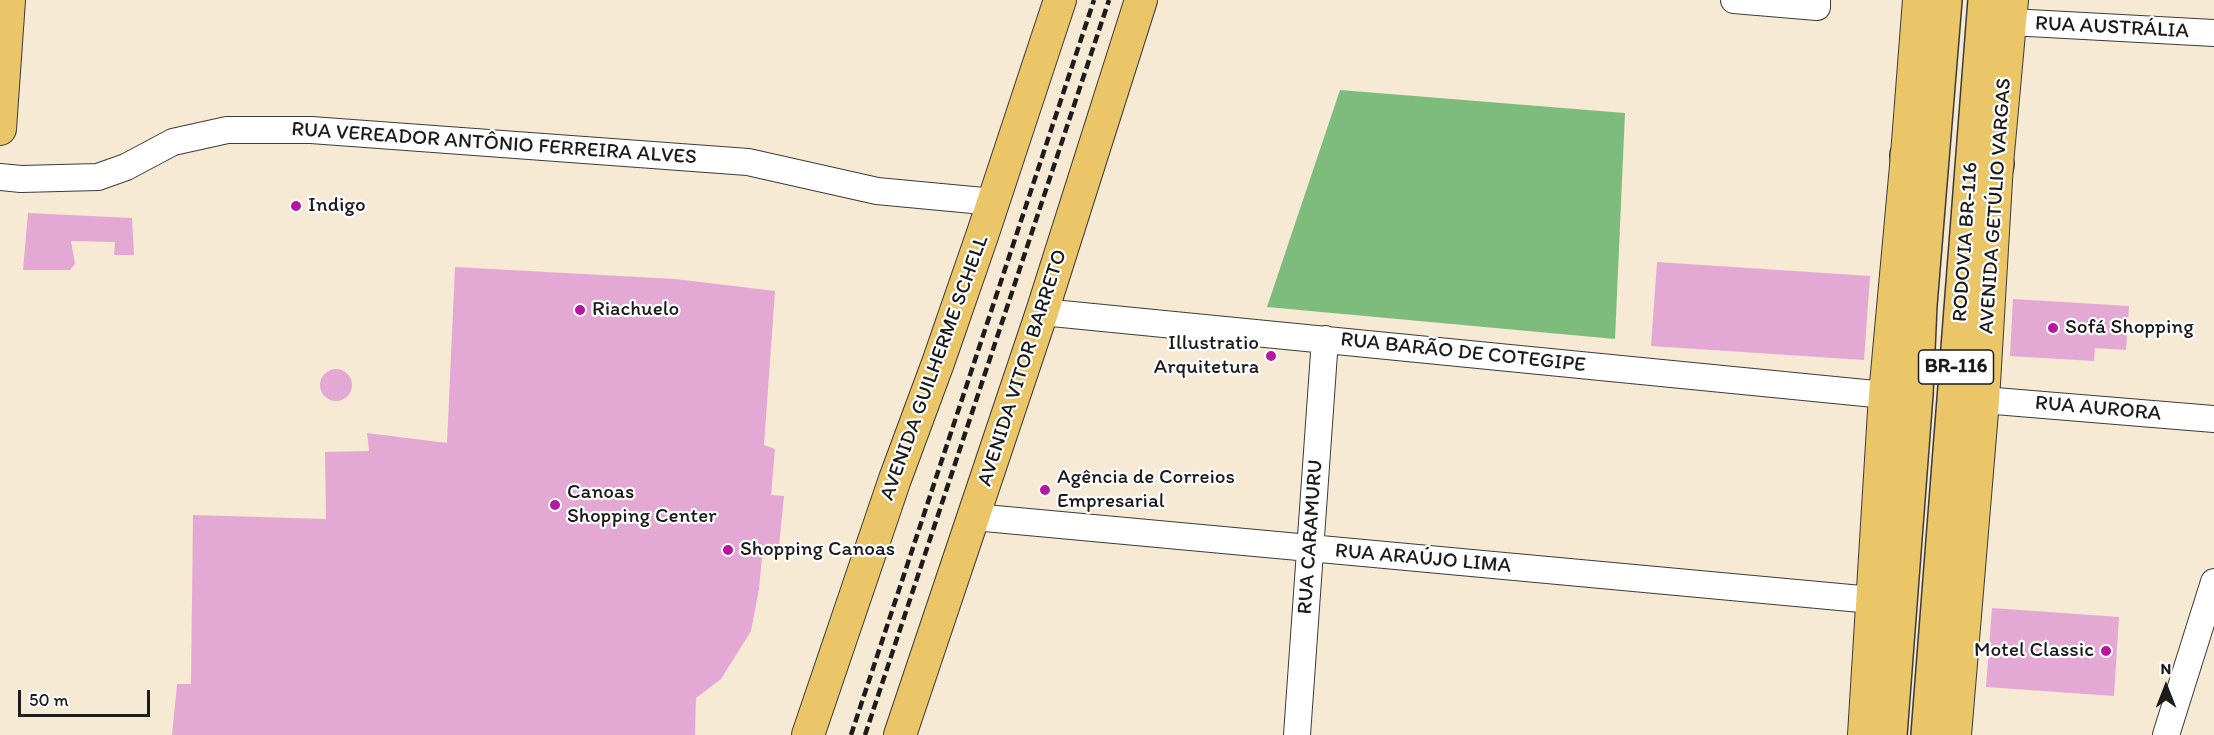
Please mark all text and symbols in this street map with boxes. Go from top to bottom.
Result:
street label: RUA AUSTRÁLIA [2034,11,2190,45]
street label: AVENIDA GETÚLIO VARGAS [1974,77,2018,335]
street label: RUA VEREADOR ANTÔNIO FERREIRA ALVES [290,117,698,171]
street label: RODOVIA BR-116 [1948,161,1984,323]
place label: Indigo [308,193,366,219]
marker: Indigo [289,199,303,213]
street label: AVENIDA GUILHERME SCHELL [875,232,995,504]
street label: AVENIDA VITOR BARRETO [973,247,1073,489]
place label: Riachuelo [592,297,679,323]
marker: Riachuelo [573,303,587,317]
place label: Sofá Shopping [2065,315,2194,341]
marker: Sofá Shopping [2046,321,2060,335]
street label: RUA BARÃO DE COTEGIPE [1339,328,1587,378]
place label: Illustratio Arquitetura [1154,331,1259,381]
marker: Illustratio Arquitetura [1264,349,1278,363]
road number: BR-116 [1918,350,1994,384]
street label: RUA AURORA [2034,391,2162,427]
street label: RUA CARAMURU [1293,459,1329,615]
place label: Agência de Correios Empresarial [1057,465,1235,515]
place label: Canoas Shopping Center [567,480,716,530]
marker: Agência de Correios Empresarial [1038,483,1052,497]
marker: Canoas Shopping Center [548,498,562,512]
place label: Shopping Canoas [740,537,895,563]
street label: RUA ARAÚJO LIMA [1334,539,1512,579]
marker: Shopping Canoas [721,543,735,557]
place label: Motel Classic [1974,638,2094,664]
marker: Motel Classic [2099,644,2113,658]
north arrow [2136,657,2196,717]
text: N [2161,659,2171,678]
scale bar [21,678,153,716]
text: 50 m [29,689,69,711]

